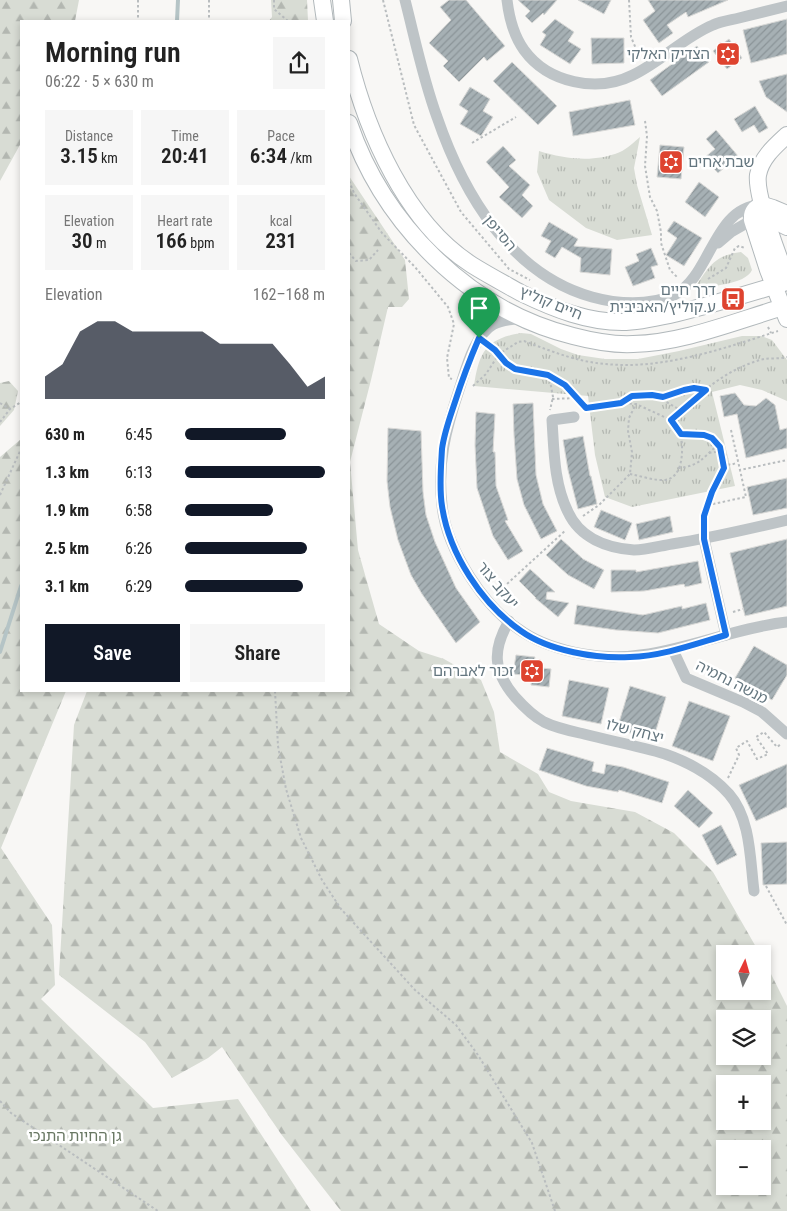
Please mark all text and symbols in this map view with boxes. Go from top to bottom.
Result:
text: Morning run [45,36,181,69]
button: share [273,37,325,89]
synagogue icon: הצדיק האלקי [715,41,741,67]
place label: הצדיק האלקי [627,45,710,63]
text: 06:22 · 5 × 630 m [45,72,154,91]
text: Distance [65,128,113,144]
text: Time [171,128,199,144]
text: Pace [267,128,295,144]
text: 3.15 [60,144,98,168]
text: 20:41 [161,144,209,168]
text: 6:34 [250,144,287,168]
synagogue icon: שבת אחים [658,149,684,175]
text: km [98,150,118,166]
text: /km [287,150,312,166]
place label: שבת אחים [688,153,755,171]
street label: הסייפן [480,211,520,255]
text: Elevation [64,213,114,229]
text: Heart rate [157,213,213,229]
text: kcal [270,213,292,229]
text: 30 [72,229,93,253]
text: 166 [155,229,187,253]
text: 231 [265,229,297,253]
text: m [93,235,106,251]
text: bpm [187,235,215,251]
place label: דרך חיים ע.קוליץ/האביבית [610,281,716,316]
street label: חיים קוליץ [517,282,585,324]
text: Elevation [45,285,103,304]
text: 162–168 m [253,285,325,304]
bus stop icon: דרך חיים ע.קוליץ/האביבית [720,286,746,312]
pin [458,287,500,338]
icon: arrive [465,294,493,322]
text: 630 m [45,425,85,444]
text: 6:45 [125,425,152,444]
text: 1.3 km [45,463,89,482]
text: 6:13 [125,463,152,482]
text: 1.9 km [45,501,89,520]
text: 6:58 [125,501,152,520]
text: 2.5 km [45,539,89,558]
text: 6:26 [125,539,152,558]
street label: יעקב צור [473,558,523,612]
text: 3.1 km [45,577,89,596]
text: 6:29 [125,577,152,596]
button: Save [45,624,180,682]
button: Share [190,624,325,682]
street label: מנשה נחמיה [693,656,771,708]
synagogue icon: זכור לאברהם [519,658,545,684]
place label: זכור לאברהם [433,662,514,680]
street label: יצחק שלו [604,715,666,747]
north arrow [716,945,771,1000]
map controls [716,945,771,1195]
button: layers [716,1010,771,1065]
button: + [716,1075,771,1130]
park label: גן החיות התנכי [28,1127,122,1145]
button: − [716,1140,771,1195]

